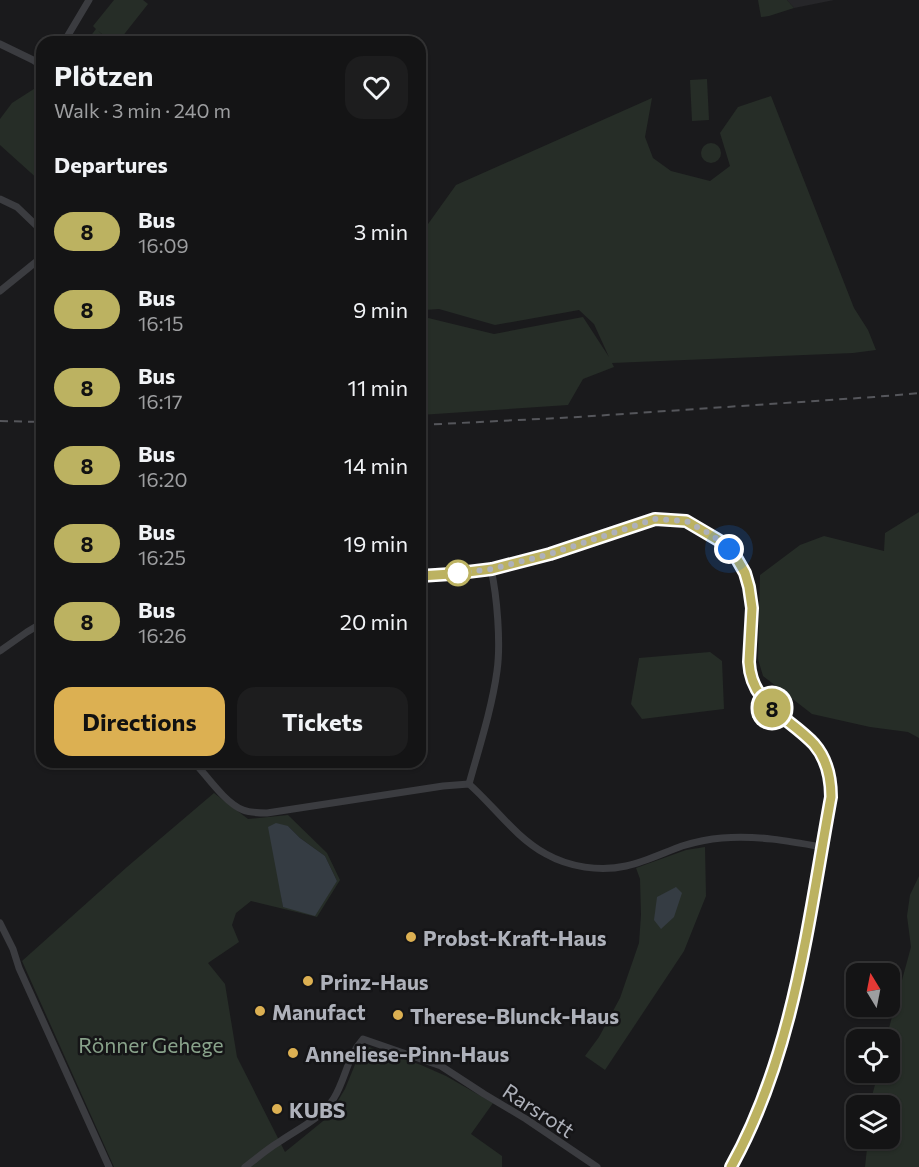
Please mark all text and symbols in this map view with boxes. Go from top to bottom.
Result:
button: heart [345,56,408,119]
text: Plötzen [54,58,154,92]
text: Walk · 3 min · 240 m [54,98,231,122]
text: Departures [54,151,168,178]
text: Bus [138,206,175,233]
text: 3 min [354,218,408,245]
text: 8 [81,219,94,244]
text: 16:09 [138,233,189,257]
text: Bus [138,284,175,311]
text: 9 min [353,296,408,323]
text: 8 [81,297,94,322]
text: 16:15 [138,311,183,335]
text: Bus [138,362,175,389]
text: 11 min [348,374,408,401]
text: 8 [81,375,94,400]
text: 16:17 [138,389,183,413]
text: Bus [138,440,175,467]
text: 14 min [344,452,408,479]
text: 8 [81,453,94,478]
text: 16:20 [138,467,188,491]
text: Bus [138,518,175,545]
text: 19 min [344,530,408,557]
text: 8 [81,531,94,556]
your location [714,534,744,564]
text: 16:25 [138,545,186,569]
unlabelled marker [445,560,471,586]
text: Bus [138,596,175,623]
text: 20 min [340,608,408,635]
text: 8 [81,609,94,634]
text: 16:26 [138,623,187,647]
button: Directions [54,687,225,756]
button: Tickets [237,687,408,756]
line badge: 8 [752,688,792,728]
text: 8 [766,696,779,721]
place label: Probst-Kraft-Haus [423,925,607,950]
marker: Probst-Kraft-Haus [404,930,418,944]
north arrow [846,963,900,1017]
map controls [846,963,900,1149]
place label: Prinz-Haus [320,969,429,994]
marker: Prinz-Haus [301,974,315,988]
place label: Manufact [272,999,366,1024]
place label: Therese-Blunck-Haus [410,1003,619,1028]
marker: Manufact [253,1004,267,1018]
marker: Therese-Blunck-Haus [391,1008,405,1022]
button: locate [846,1029,900,1083]
park label: Rönner Gehege [78,1032,224,1057]
place label: Anneliese-Pinn-Haus [305,1041,509,1066]
marker: Anneliese-Pinn-Haus [286,1046,300,1060]
street label: Rarsrott [499,1078,579,1142]
button: layers [846,1095,900,1149]
place label: KUBS [289,1097,345,1122]
marker: KUBS [270,1102,284,1116]

